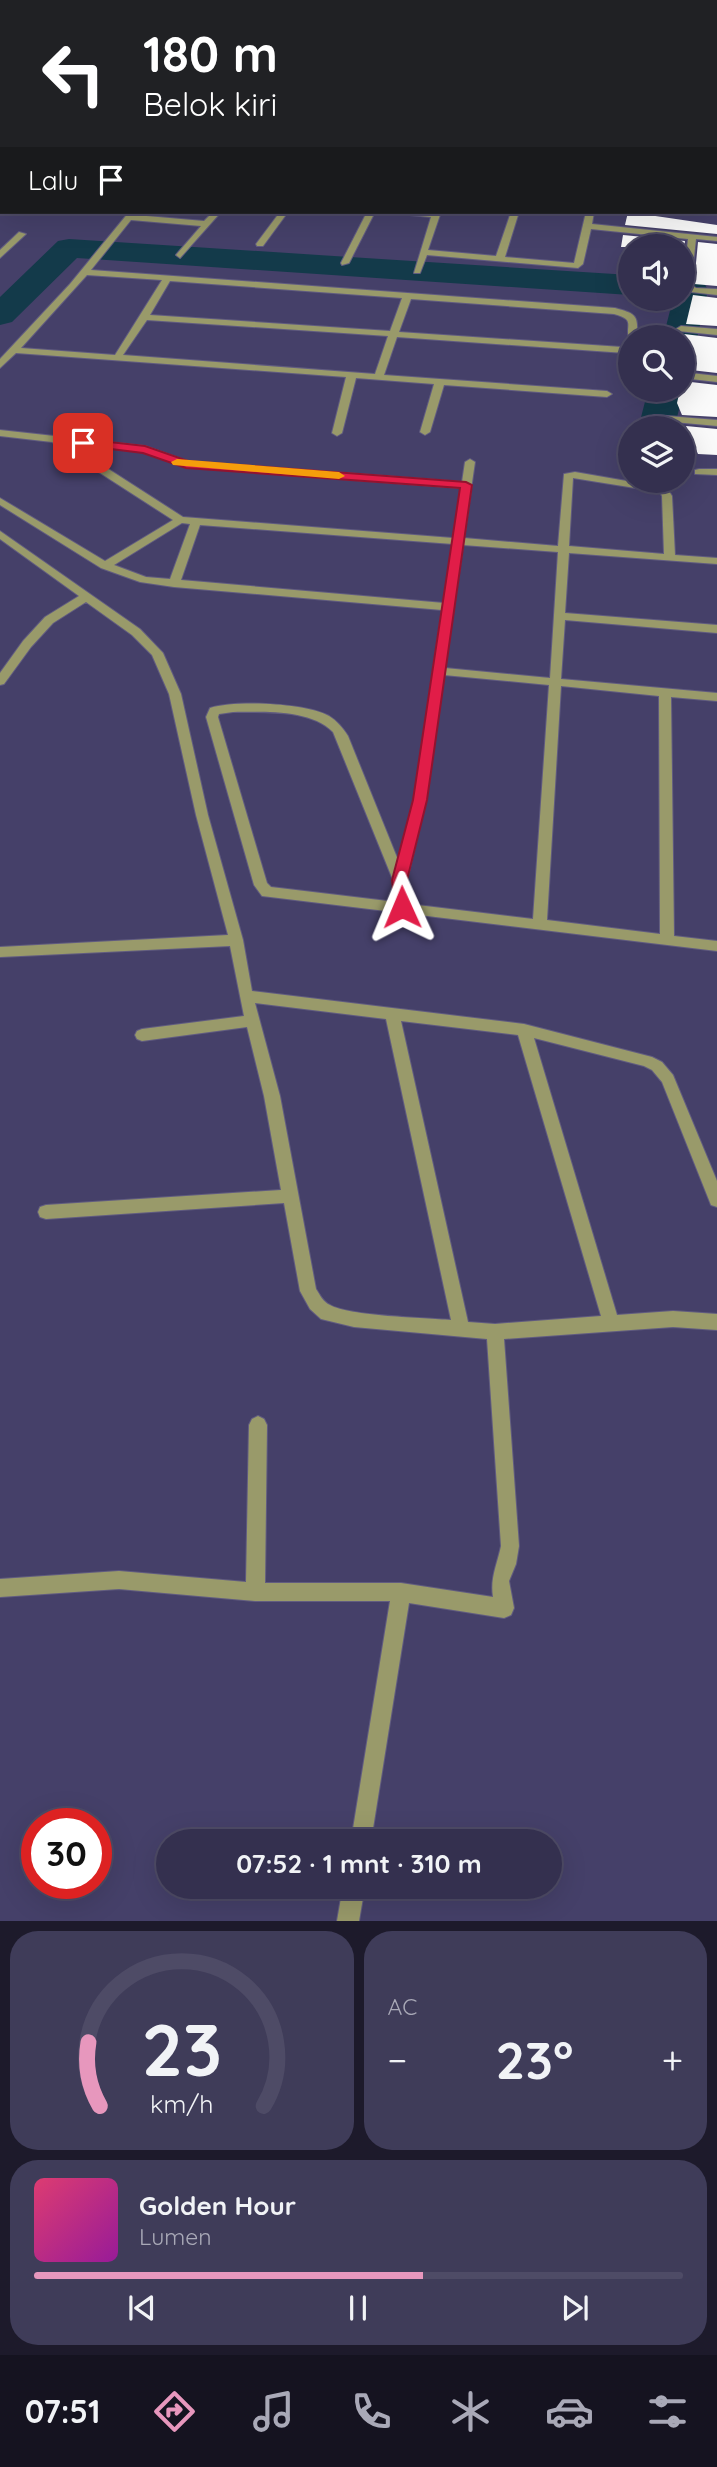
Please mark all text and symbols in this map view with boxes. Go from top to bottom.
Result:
text: 180 m [143,23,278,84]
icon: left [28,28,119,119]
text: Belok kiri [143,84,277,124]
icon: arrive [92,161,130,199]
text: Lalu [28,164,78,197]
map controls [618,234,695,493]
button: sound [618,234,695,311]
button: search [618,325,695,402]
pin [53,413,113,473]
button: layers [618,416,695,493]
icon: arrive [64,424,102,462]
position arrow [365,870,439,944]
speed limit sign: 30 [21,1808,112,1899]
text: 07:52 · 1 mnt · 310 m [236,1847,482,1880]
text: AC [388,1992,417,2021]
text: 23 [141,2004,222,2095]
text: 23° [495,2027,573,2092]
text: − [388,2036,407,2084]
text: + [662,2036,683,2084]
text: km/h [150,2088,213,2119]
text: Golden Hour [139,2189,296,2222]
text: Lumen [139,2222,212,2251]
icon: previous [123,2289,161,2327]
icon: pause [339,2289,377,2327]
icon: next [556,2289,594,2327]
icon: directions [150,2387,199,2436]
icon: music [249,2387,298,2436]
icon: phone [347,2387,396,2436]
icon: climate [446,2387,495,2436]
icon: car [545,2387,594,2436]
icon: filters [643,2387,692,2436]
text: 07:51 [25,2391,100,2431]

